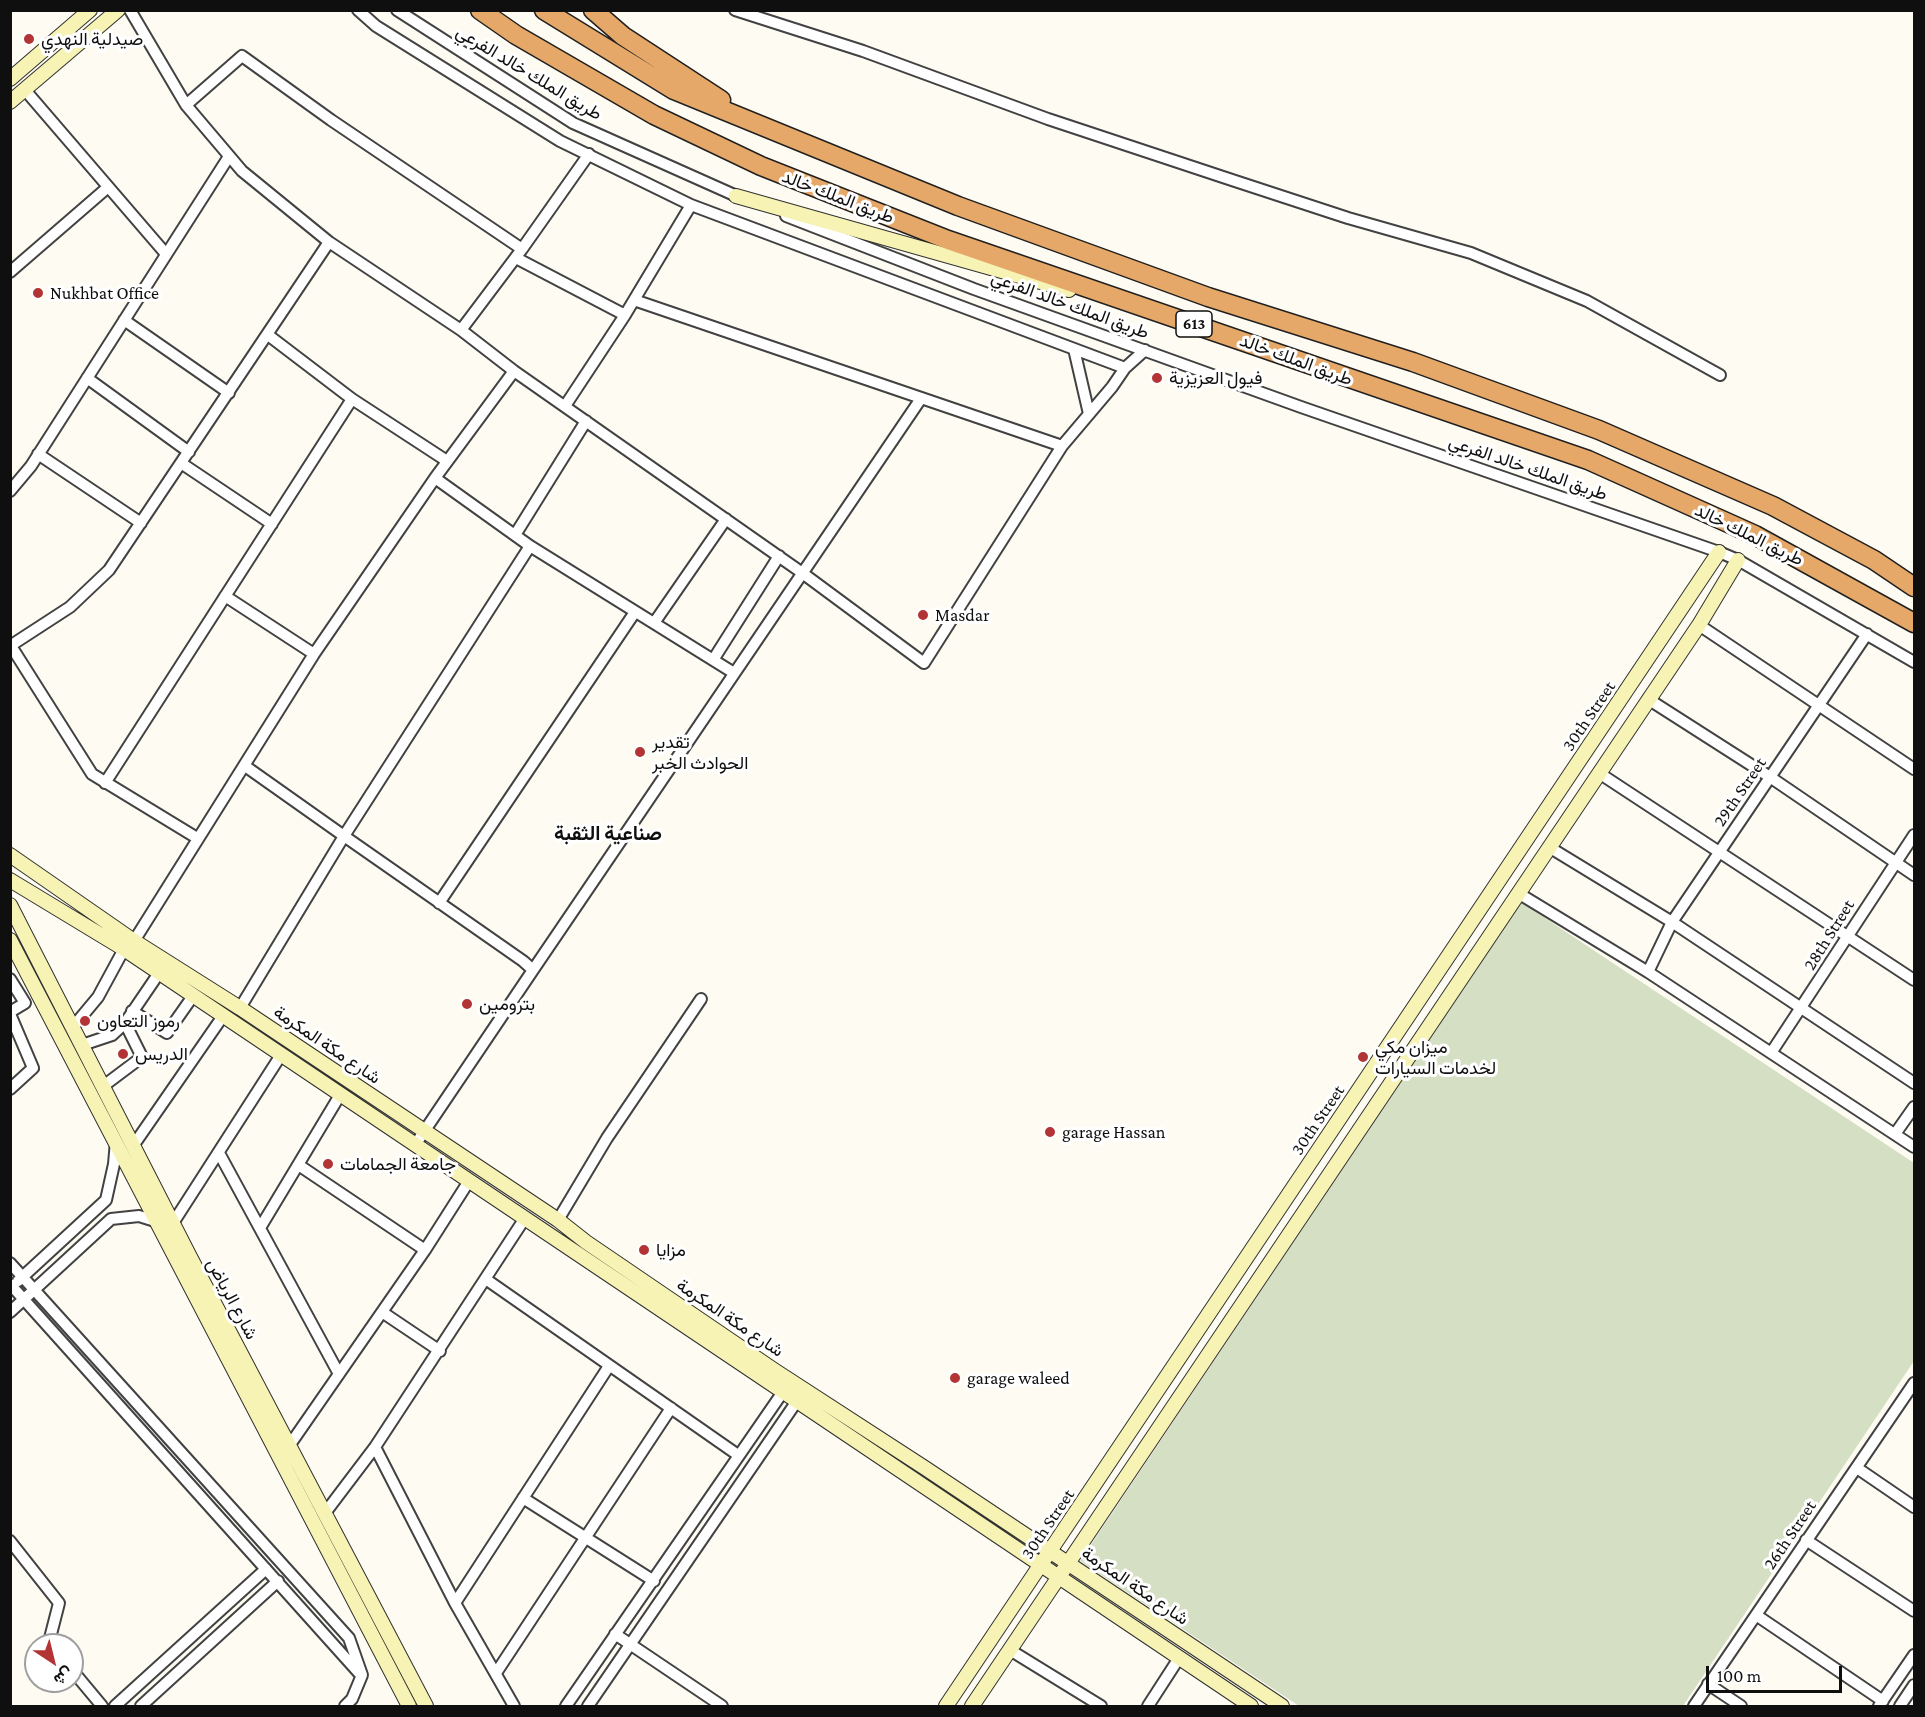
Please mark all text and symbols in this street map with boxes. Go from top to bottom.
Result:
street label: طريق الملك خالد الفرعي [452,21,606,125]
place label: صيدلية النهدي [41,28,143,50]
marker: صيدلية النهدي [22,32,36,46]
street label: طريق الملك خالد [779,166,897,228]
street label: طريق الملك خالد الفرعي [988,266,1152,344]
place label: Nukhbat Office [50,282,159,304]
marker: Nukhbat Office [31,286,45,300]
road number: 613 [1176,311,1212,337]
street label: طريق الملك خالد [1237,330,1355,390]
place label: فيول العزيزية [1169,367,1262,389]
marker: فيول العزيزية [1150,371,1164,385]
street label: طريق الملك خالد الفرعي [1446,431,1610,505]
street label: طريق الملك خالد [1691,499,1807,571]
place label: Masdar [935,604,990,626]
marker: Masdar [916,608,930,622]
street label: 30th Street [1558,677,1620,755]
place label: تقدير الحوادث الخبر [652,731,748,774]
marker: تقدير الحوادث الخبر [633,745,647,759]
street label: 29th Street [1709,753,1771,831]
district label: صناعية الثقبة [554,822,662,846]
street label: 28th Street [1799,896,1859,974]
place label: بترومين [479,993,535,1015]
marker: بترومين [460,997,474,1011]
street label: شارع مكة المكرمة [269,1001,385,1089]
place label: رموز التعاون [97,1010,180,1032]
marker: رموز التعاون [78,1014,92,1028]
place label: ميزان مكي لخدمات السيارات [1375,1036,1496,1078]
place label: الدريس [135,1043,188,1065]
marker: الدريس [116,1047,130,1061]
marker: ميزان مكي لخدمات السيارات [1356,1050,1370,1064]
street label: 30th Street [1287,1081,1349,1159]
place label: garage Hassan [1062,1121,1166,1143]
marker: garage Hassan [1043,1125,1057,1139]
place label: جامعة الجمامات [340,1153,456,1175]
marker: جامعة الجمامات [321,1157,335,1171]
place label: مزايا [656,1239,686,1261]
marker: مزايا [637,1243,651,1257]
street label: شارع الرياض [202,1255,262,1343]
street label: شارع مكة المكرمة [672,1274,788,1362]
place label: garage waleed [967,1367,1070,1389]
marker: garage waleed [948,1371,962,1385]
street label: 30th Street [1017,1485,1079,1563]
street label: 26th Street [1759,1496,1821,1574]
street label: شارع مكة المكرمة [1077,1542,1193,1630]
north arrow [24,1633,84,1693]
scale bar [1709,1654,1846,1692]
text: ش [51,1664,76,1689]
text: 100 m [1717,1666,1761,1686]

